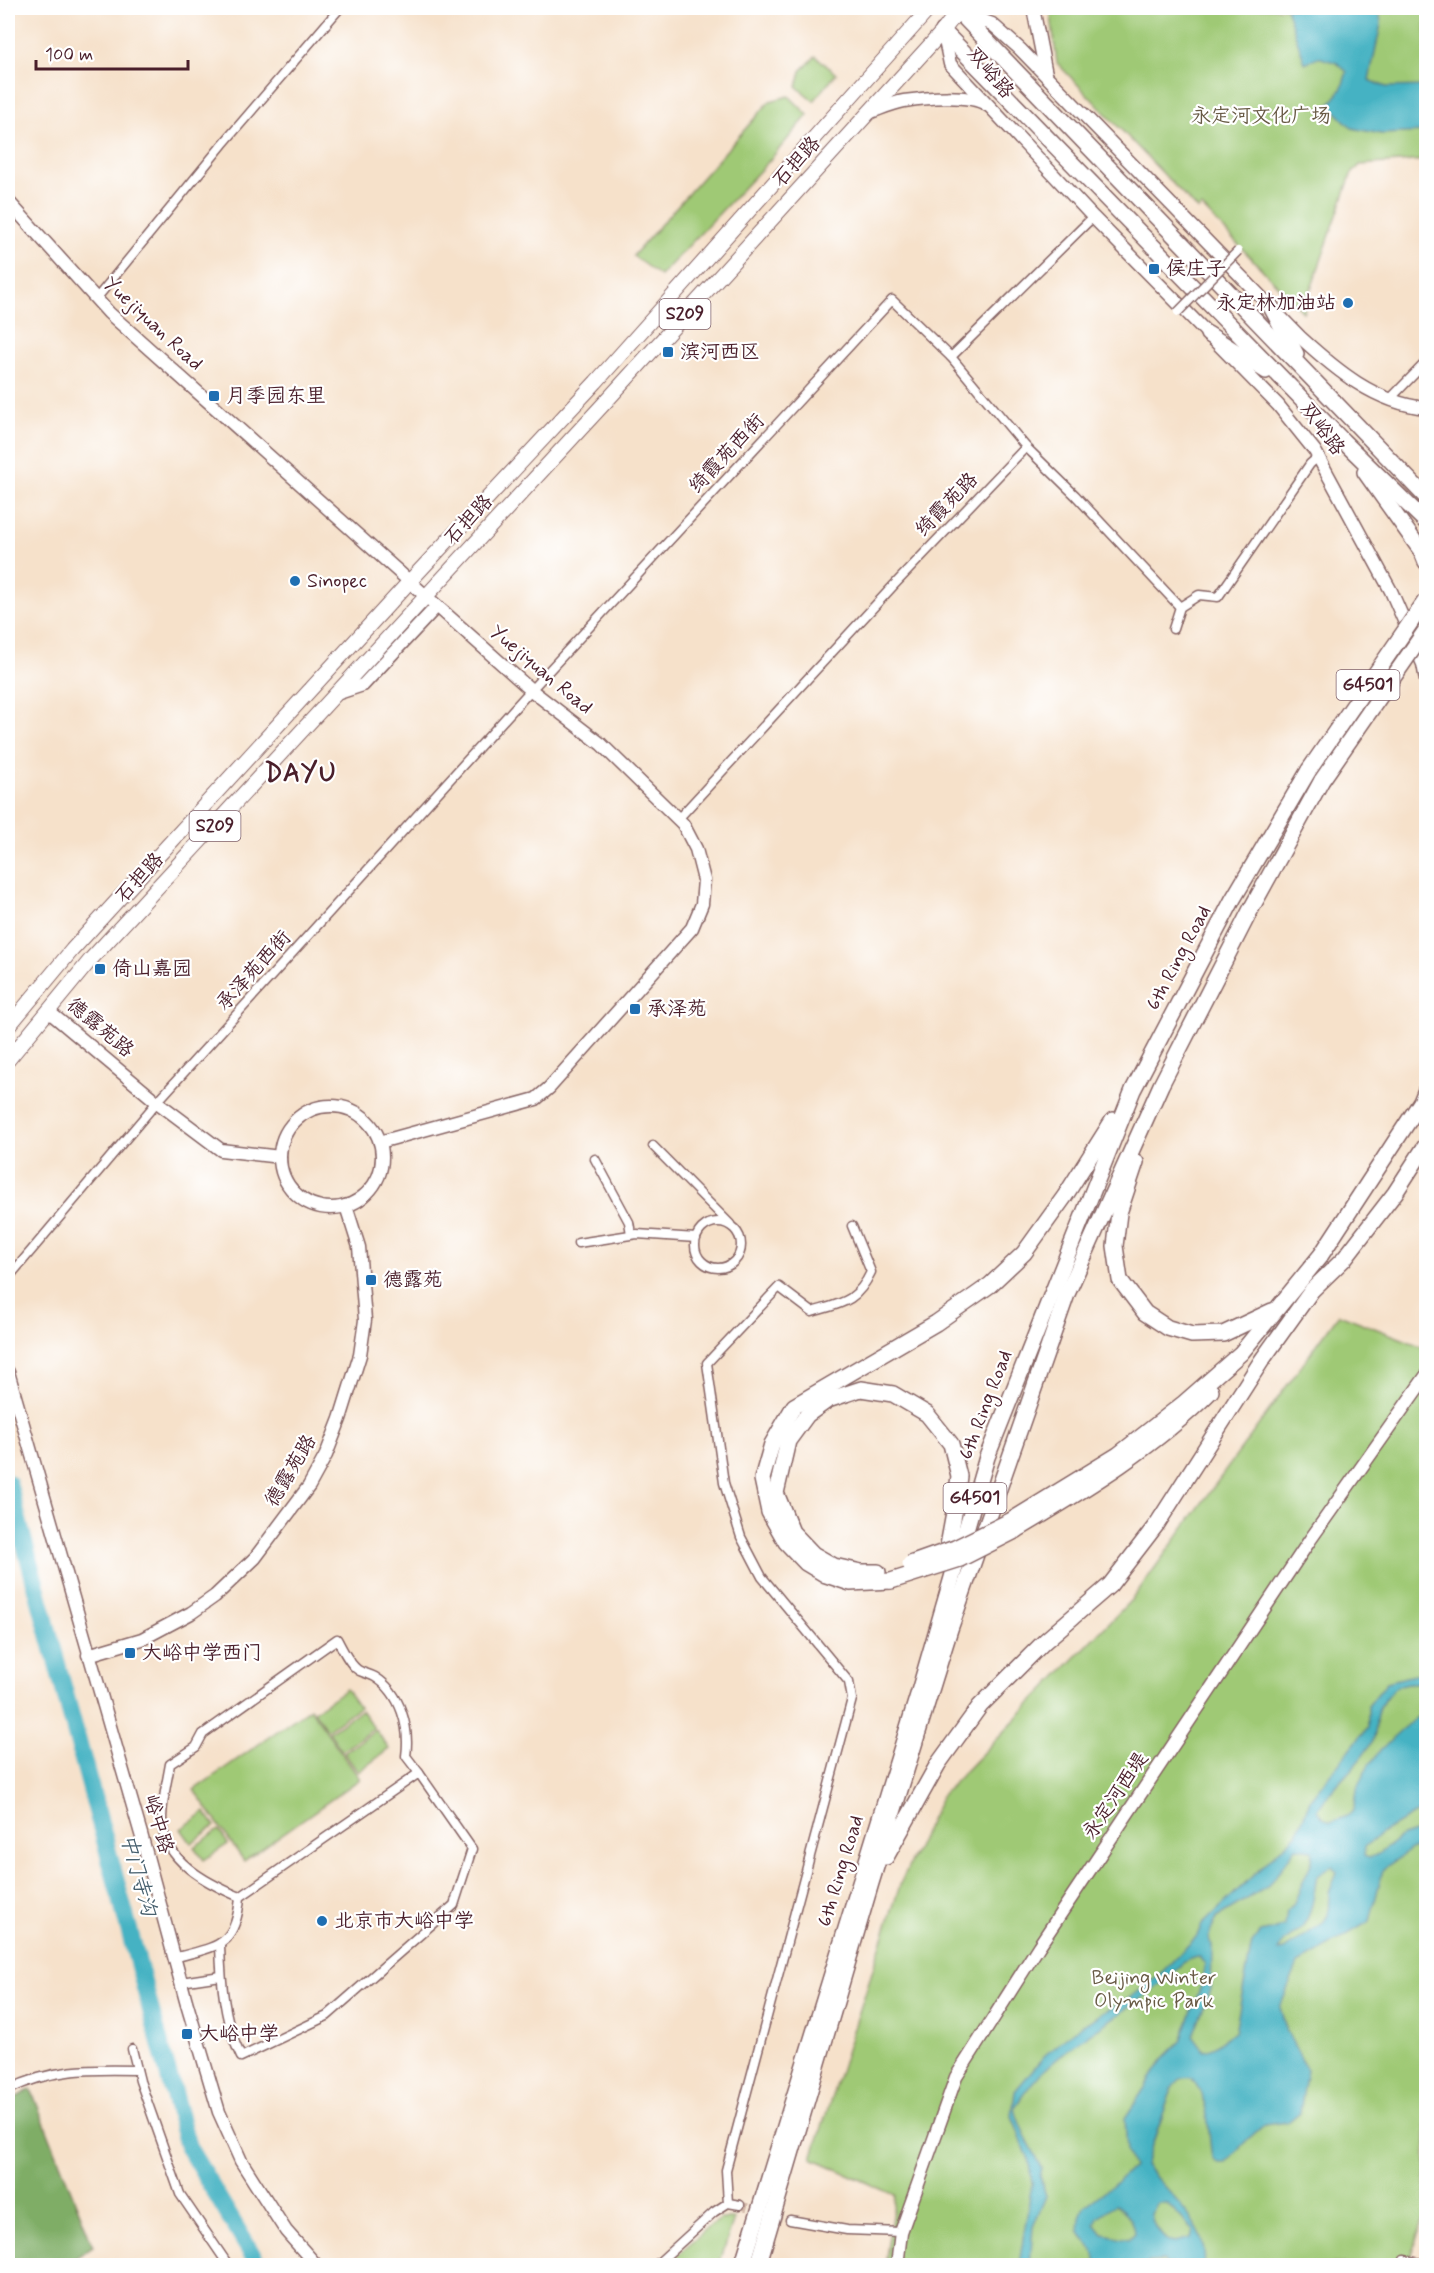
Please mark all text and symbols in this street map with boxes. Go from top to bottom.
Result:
scale bar [36,33,188,71]
street label: 双峪路 [960,41,1020,105]
text: 100 m [45,43,93,67]
park label: 永定河文化广场 [1191,103,1331,130]
street label: 石担路 [767,130,828,193]
place label: 侯庄子 [1166,256,1226,283]
marker: 侯庄子 [1147,262,1161,276]
street label: Yuejiyuan Road [97,271,209,377]
place label: 永定林加油站 [1216,290,1336,317]
marker: 永定林加油站 [1341,296,1355,310]
road number: S209 [660,299,710,329]
place label: 滨河西区 [680,339,760,366]
marker: 滨河西区 [661,345,675,359]
place label: 月季园东里 [226,383,326,410]
marker: 月季园东里 [207,389,221,403]
street label: 双峪路 [1293,397,1351,462]
street label: 绮霞苑西街 [683,408,771,500]
street label: 绮霞苑路 [910,466,985,543]
street label: 石担路 [439,488,500,551]
place label: Sinopec [307,568,367,595]
marker: Sinopec [288,574,302,588]
street label: Yuejiyuan Road [484,619,598,721]
road number: G4501 [1336,670,1400,700]
district label: DAYU [264,757,338,791]
road number: S209 [190,811,240,841]
street label: 石担路 [110,846,171,909]
street label: 6th Ring Road [1140,901,1219,1016]
street label: 承泽苑西街 [211,925,297,1017]
place label: 倚山嘉园 [112,956,192,983]
marker: 倚山嘉园 [93,962,107,976]
street label: 德露苑路 [61,992,140,1065]
place label: 承泽苑 [647,996,707,1023]
marker: 承泽苑 [628,1002,642,1016]
place label: 德露苑 [383,1267,443,1294]
marker: 德露苑 [364,1273,378,1287]
street label: 6th Ring Road [953,1346,1020,1464]
street label: 德露苑路 [259,1429,324,1512]
road number: G4501 [944,1483,1006,1513]
place label: 大峪中学西门 [142,1640,262,1667]
marker: 大峪中学西门 [123,1646,137,1660]
street label: 永定河西堤 [1077,1747,1155,1845]
street label: 峪中路 [137,1791,180,1858]
street label: 6th Ring Road [811,1812,872,1930]
water label: 中门寺沟 [114,1831,163,1921]
place label: 北京市大峪中学 [334,1908,474,1935]
marker: 北京市大峪中学 [315,1914,329,1928]
park label: Beijing Winter Olympic Park [1092,1965,1216,2015]
place label: 大峪中学 [199,2021,279,2048]
marker: 大峪中学 [180,2027,194,2041]

